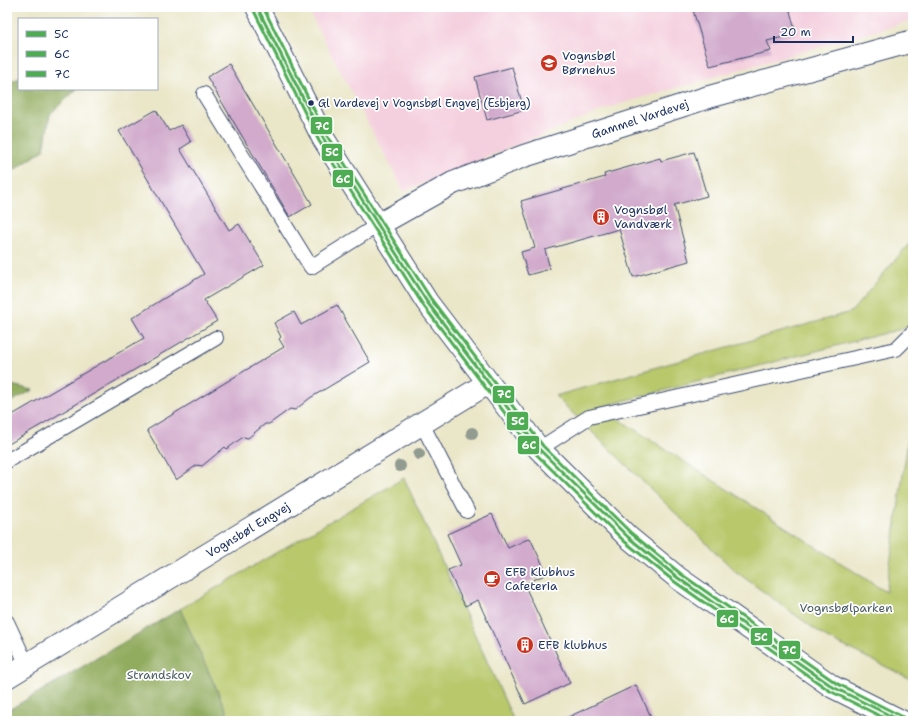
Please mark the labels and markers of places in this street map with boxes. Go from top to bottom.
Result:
place label: Vognsbøl Børnehus [562,48,616,78]
school or university icon: Vognsbøl Børnehus [539,53,559,73]
place label: Gl Vardevej v Vognsbøl Engvej (Esbjerg) [318,96,531,111]
marker: Gl Vardevej v Vognsbøl Engvej (Esbjerg) [306,98,316,108]
place label: Vognsbøl Vandværk [614,202,672,232]
building icon: Vognsbøl Vandværk [591,207,611,227]
place label: EFB Klubhus Cafeteria [505,564,575,594]
cafe icon: EFB Klubhus Cafeteria [482,569,502,589]
building icon: EFB klubhus [515,635,535,655]
place label: EFB klubhus [538,637,607,653]

